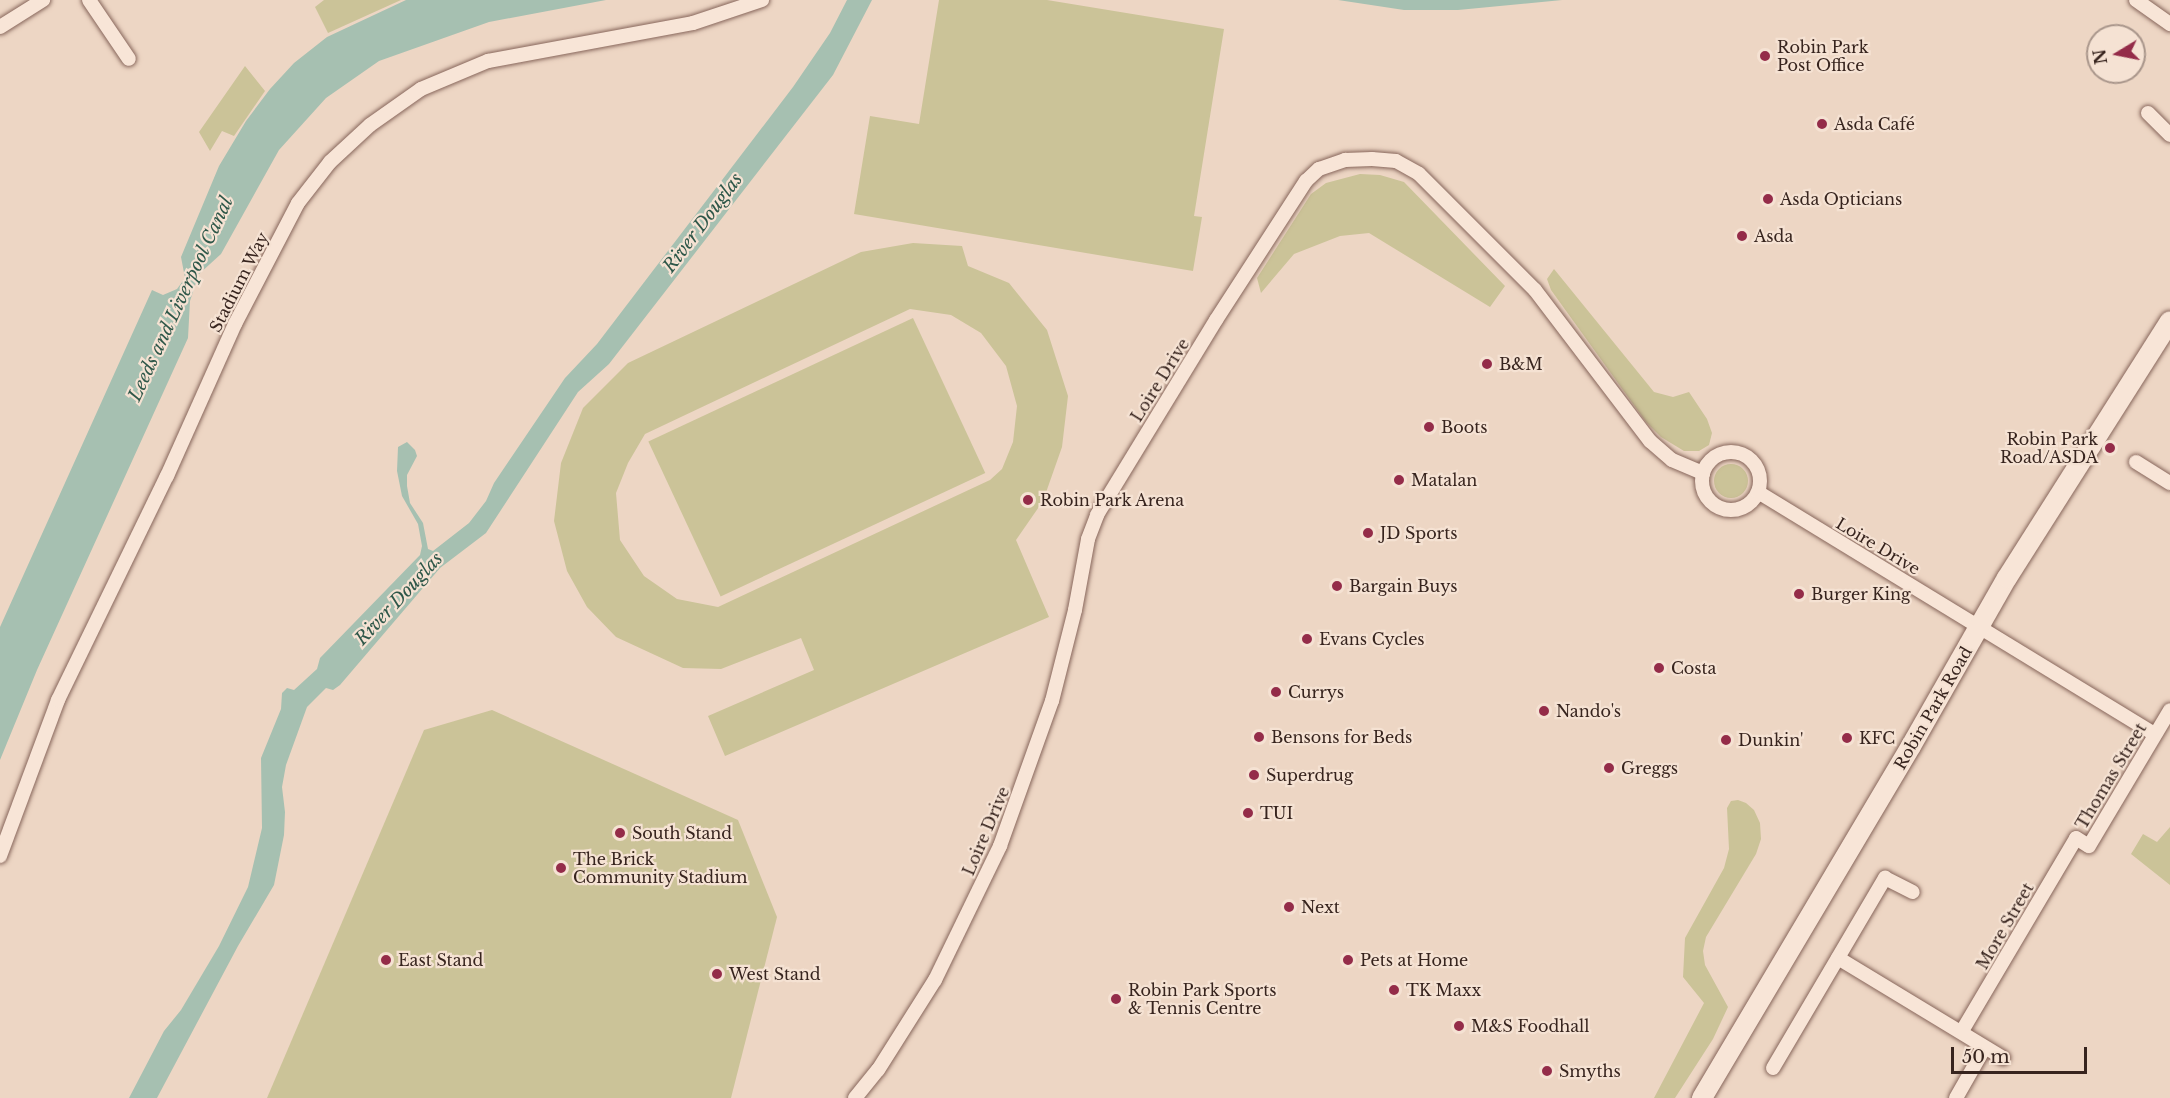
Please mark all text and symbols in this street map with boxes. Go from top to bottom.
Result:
north arrow [2086,24,2146,84]
place label: Robin Park Post Office [1777,37,1869,75]
text: N [2089,48,2111,66]
marker: Robin Park Post Office [1758,49,1772,63]
place label: Asda Café [1834,114,1915,134]
marker: Asda Café [1815,117,1829,131]
water label: River Douglas [659,169,747,277]
place label: Asda Opticians [1780,189,1903,209]
marker: Asda Opticians [1761,192,1775,206]
water label: Leeds and Liverpool Canal [124,193,238,405]
place label: Asda [1754,226,1793,246]
street label: Stadium Way [205,229,273,335]
marker: Asda [1735,229,1749,243]
street label: Loire Drive [1127,335,1193,425]
place label: B&M [1499,354,1543,374]
marker: B&M [1480,357,1494,371]
place label: Boots [1441,417,1488,437]
marker: Boots [1422,420,1436,434]
place label: Robin Park Road/ASDA [2000,429,2098,467]
marker: Robin Park Road/ASDA [2103,441,2117,455]
place label: Matalan [1411,470,1477,490]
marker: Matalan [1392,473,1406,487]
place label: Robin Park Arena [1040,490,1185,510]
marker: Robin Park Arena [1021,493,1035,507]
street label: Loire Drive [1833,513,1923,579]
place label: JD Sports [1380,523,1458,543]
marker: JD Sports [1361,526,1375,540]
water label: River Douglas [350,548,448,650]
place label: Bargain Buys [1349,576,1457,596]
marker: Bargain Buys [1330,579,1344,593]
place label: Burger King [1811,584,1911,604]
marker: Burger King [1792,587,1806,601]
place label: Evans Cycles [1319,629,1425,649]
marker: Evans Cycles [1300,632,1314,646]
street label: Robin Park Road [1890,643,1976,773]
place label: Costa [1671,658,1716,678]
marker: Costa [1652,661,1666,675]
place label: Currys [1288,682,1344,702]
marker: Currys [1269,685,1283,699]
place label: Nando's [1556,701,1621,721]
marker: Nando's [1537,704,1551,718]
street label: Thomas Street [2072,719,2150,833]
place label: Bensons for Beds [1271,727,1413,747]
place label: KFC [1859,728,1895,748]
marker: Bensons for Beds [1252,730,1266,744]
place label: Dunkin' [1738,730,1803,750]
marker: KFC [1840,731,1854,745]
marker: Dunkin' [1719,733,1733,747]
place label: Greggs [1621,758,1678,778]
marker: Greggs [1602,761,1616,775]
place label: Superdrug [1266,765,1353,785]
marker: Superdrug [1247,768,1261,782]
street label: Loire Drive [959,784,1013,878]
place label: TUI [1260,803,1293,823]
marker: TUI [1241,806,1255,820]
place label: South Stand [632,823,732,843]
marker: South Stand [613,826,627,840]
place label: The Brick Community Stadium [573,849,748,887]
marker: The Brick Community Stadium [554,861,568,875]
street label: More Street [1972,879,2038,973]
place label: Next [1301,897,1340,917]
marker: Next [1282,900,1296,914]
place label: East Stand [398,950,483,970]
place label: Pets at Home [1360,950,1468,970]
marker: East Stand [379,953,393,967]
marker: Pets at Home [1341,953,1355,967]
place label: West Stand [729,964,821,984]
marker: West Stand [710,967,724,981]
place label: Robin Park Sports & Tennis Centre [1128,980,1277,1018]
place label: TK Maxx [1406,980,1482,1000]
marker: TK Maxx [1387,983,1401,997]
marker: Robin Park Sports & Tennis Centre [1109,992,1123,1006]
place label: M&S Foodhall [1471,1016,1589,1036]
marker: M&S Foodhall [1452,1019,1466,1033]
scale bar [1954,1035,2090,1073]
text: 50 m [1962,1046,2010,1068]
place label: Smyths [1559,1061,1621,1081]
marker: Smyths [1540,1064,1554,1078]

